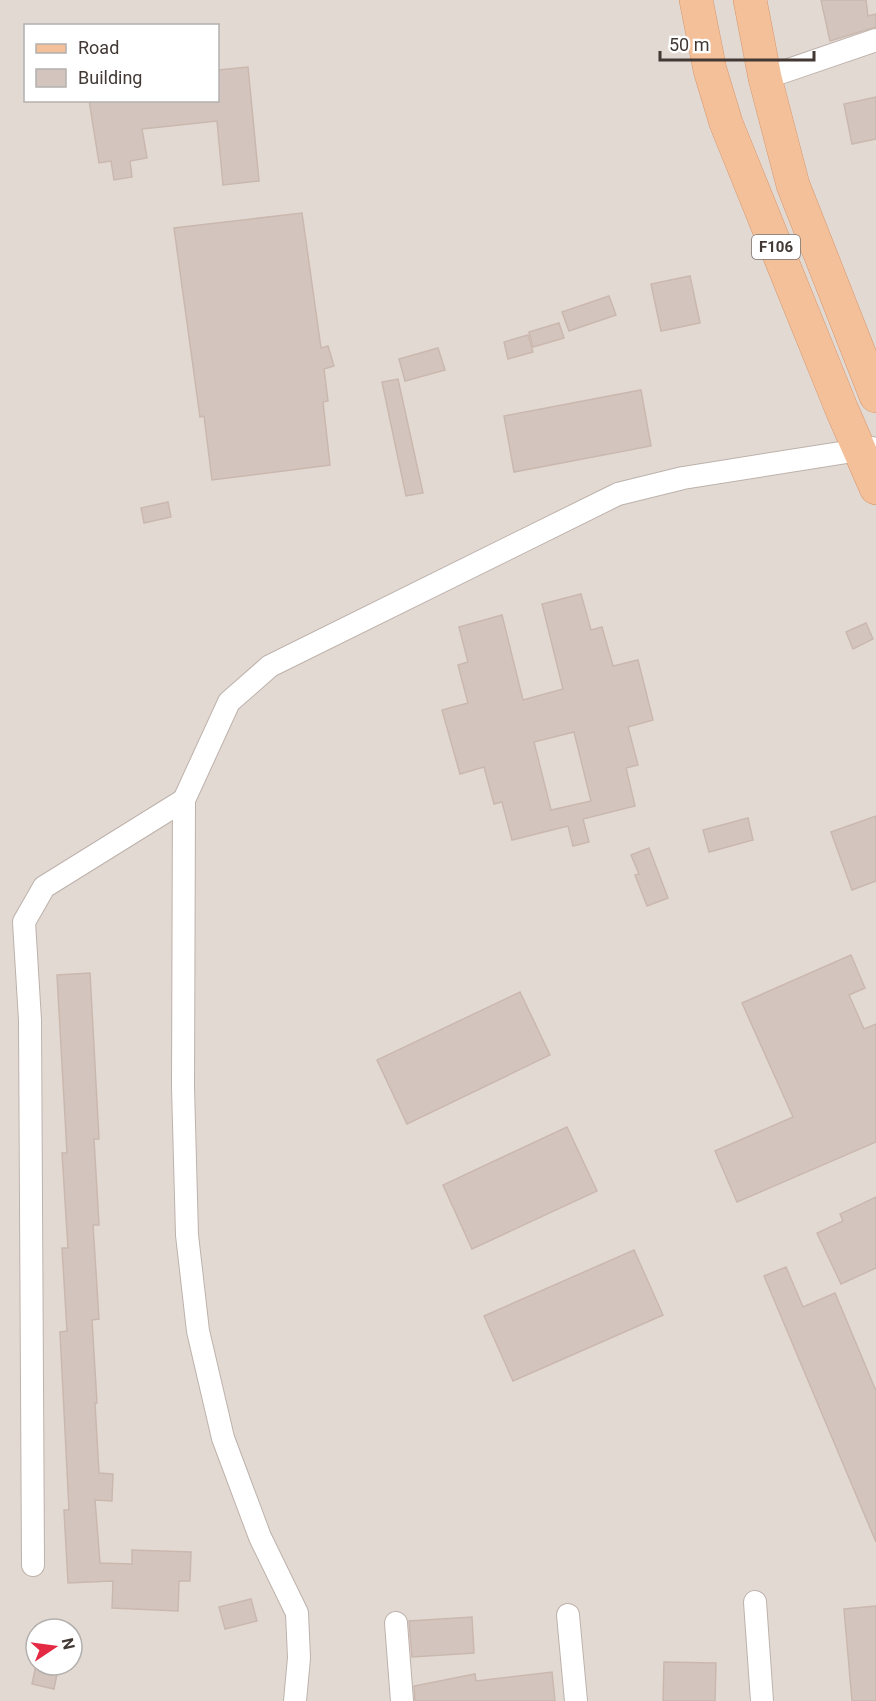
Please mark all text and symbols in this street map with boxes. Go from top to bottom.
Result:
legend [24,24,219,102]
scale bar [660,24,814,62]
text: 50 m [669,34,709,55]
text: Road [78,37,119,58]
text: Building [78,67,142,88]
road number: F106 [752,235,800,259]
north arrow [24,1617,84,1677]
text: N [58,1636,79,1651]

